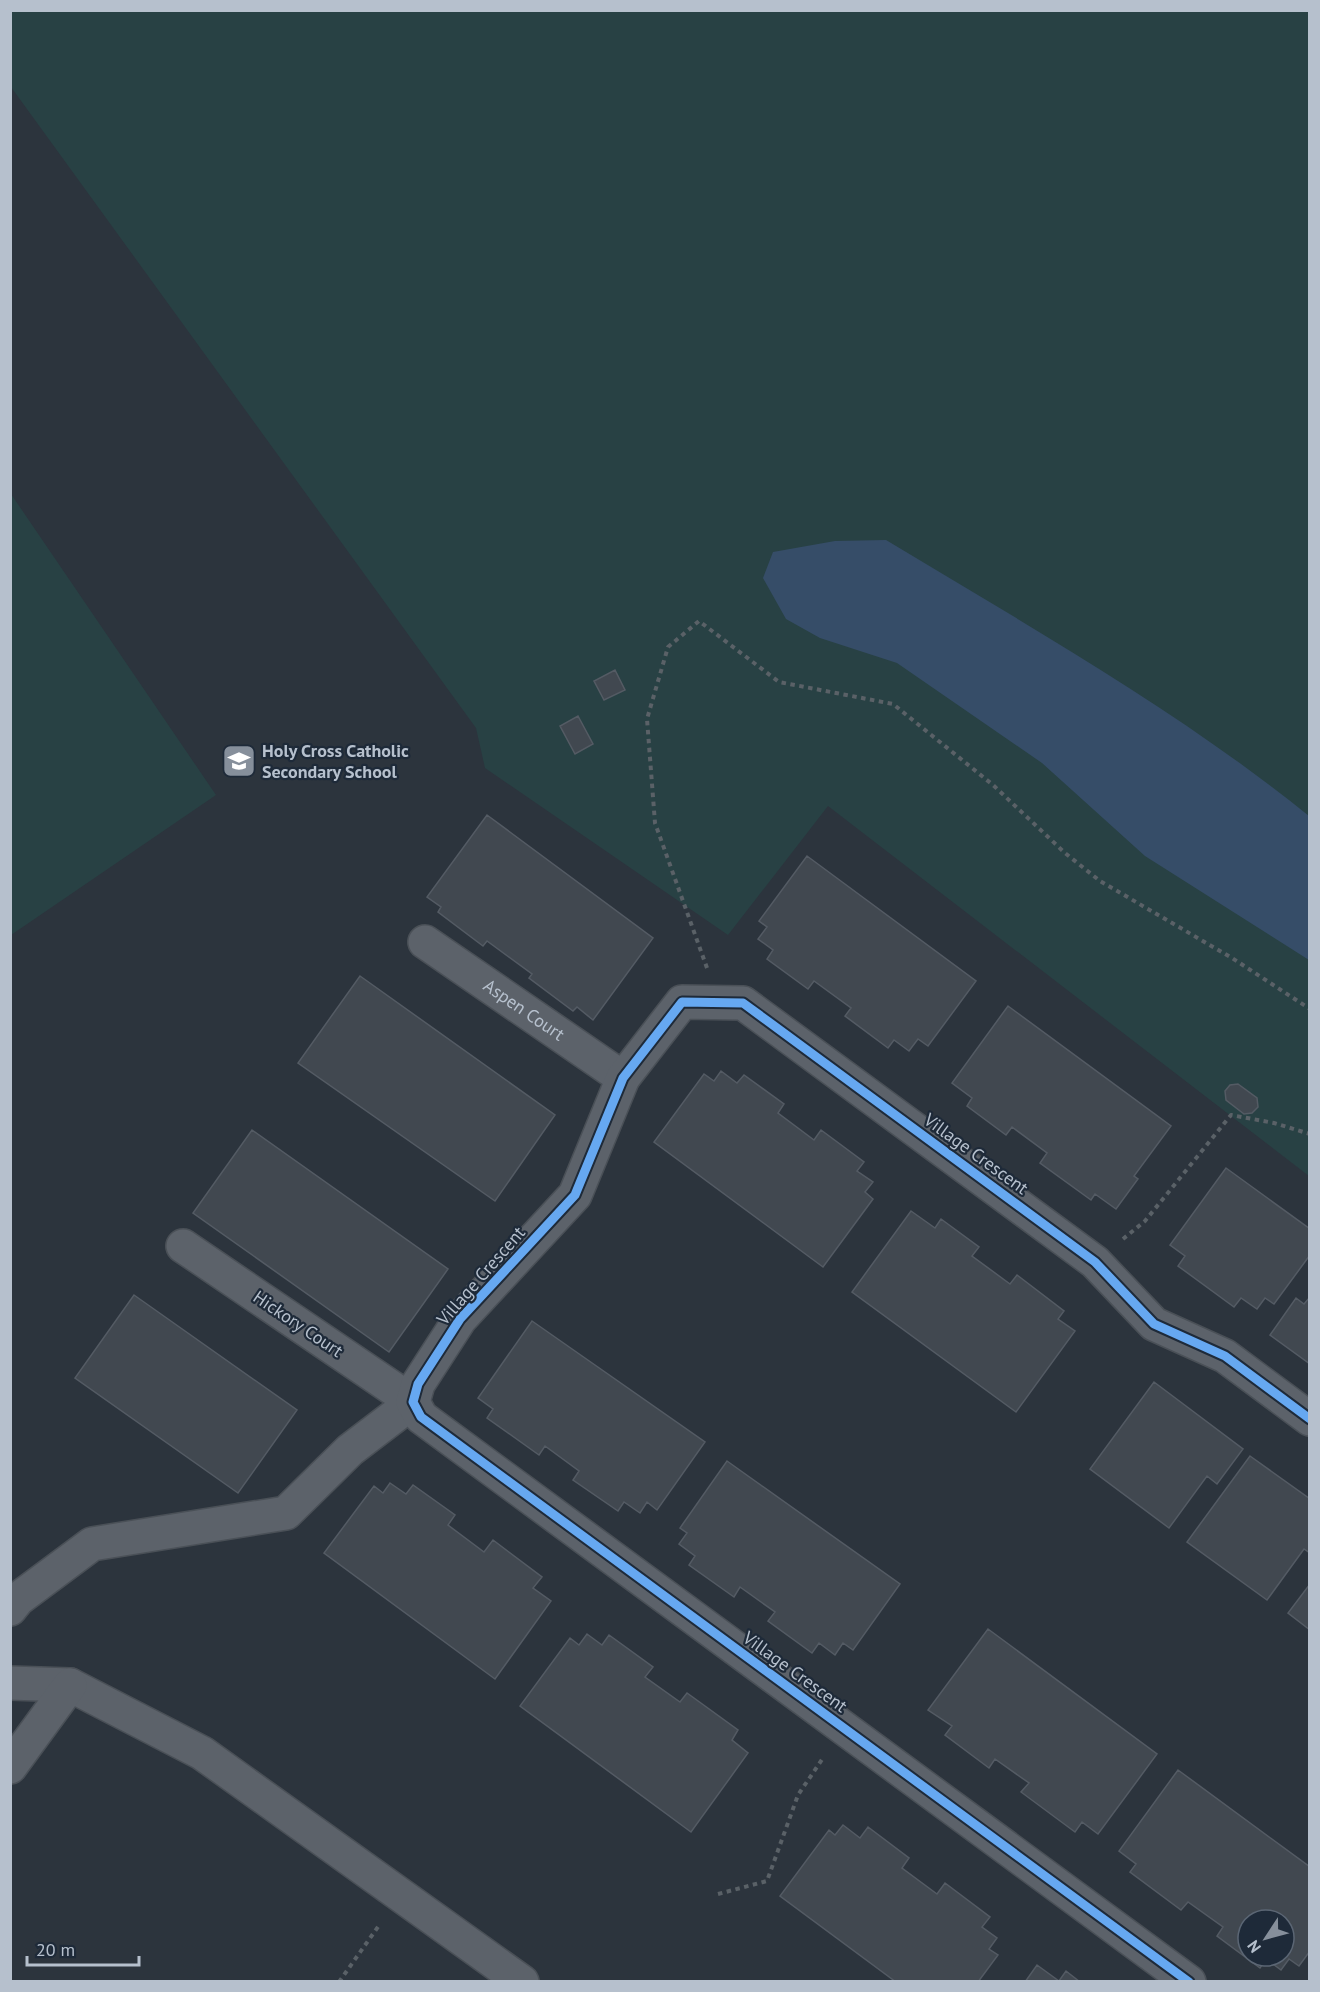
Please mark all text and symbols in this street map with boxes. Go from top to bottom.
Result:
place label: Holy Cross Catholic Secondary School [262,739,409,783]
school or university icon: Holy Cross Catholic Secondary School [221,743,257,779]
street label: Aspen Court [479,974,569,1045]
street label: Village Crescent [919,1107,1033,1199]
street label: Village Crescent [431,1221,530,1331]
street label: Hickory Court [249,1285,348,1362]
street label: Village Crescent [738,1625,852,1717]
north arrow [1236,1908,1296,1968]
scale bar [27,1929,140,1967]
text: N [1243,1937,1265,1957]
text: 20 m [36,1938,75,1961]

